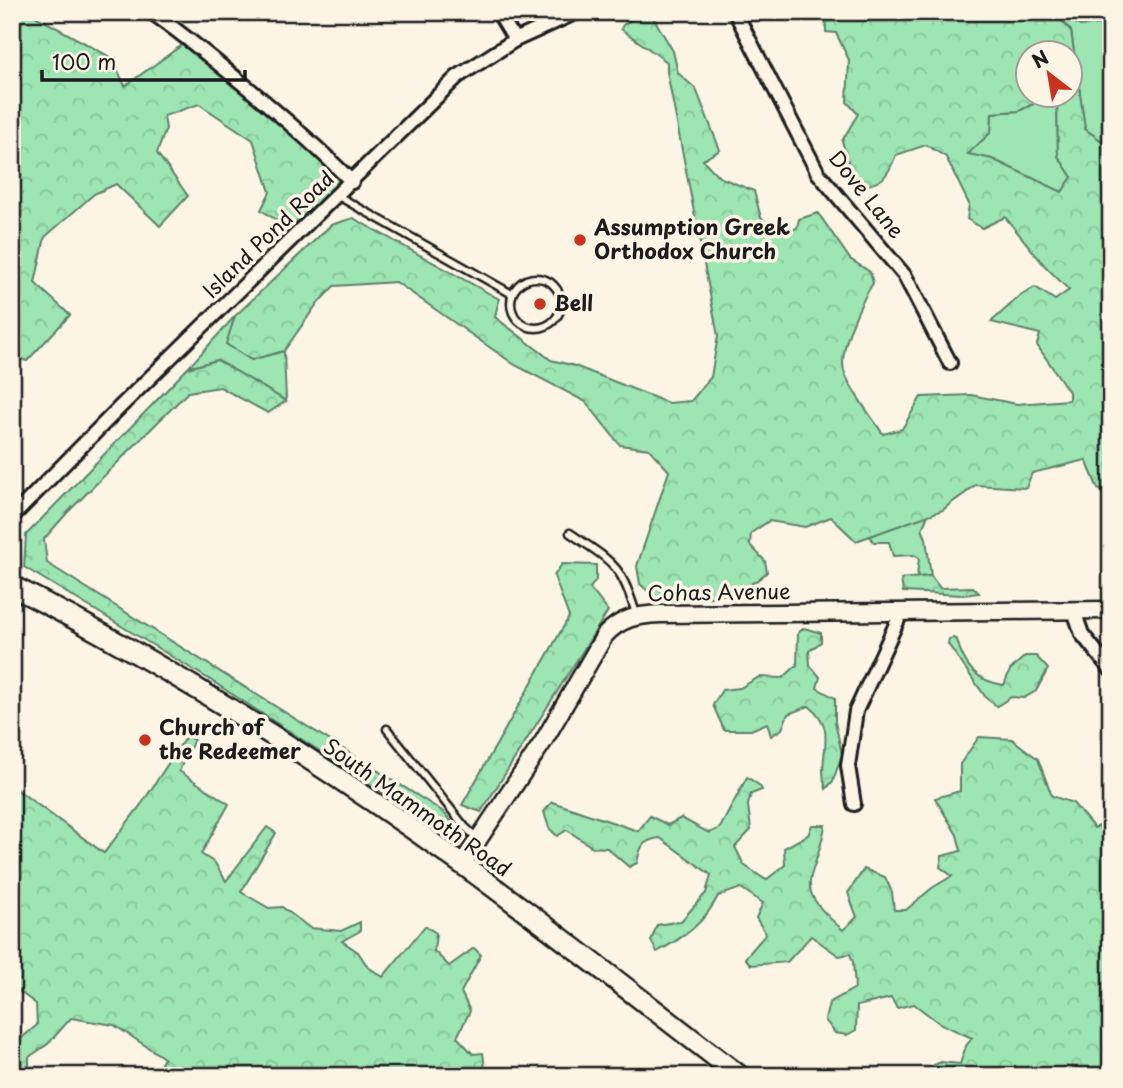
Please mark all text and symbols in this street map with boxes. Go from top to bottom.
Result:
scale bar [42,38,245,82]
north arrow [1014,38,1084,108]
text: N [1026,43,1053,74]
text: 100 m [52,45,116,77]
street label: Dove Lane [822,143,913,245]
street label: Island Pond Road [195,162,341,305]
place label: Assumption Greek Orthodox Church [593,210,790,266]
marker: Assumption Greek Orthodox Church [572,232,588,248]
place label: Bell [554,286,593,318]
marker: Bell [532,296,548,312]
street label: Cohas Avenue [647,574,791,608]
place label: Church of the Redeemer [159,710,301,766]
street label: South Mammoth Road [318,729,519,883]
marker: Church of the Redeemer [137,732,153,748]

